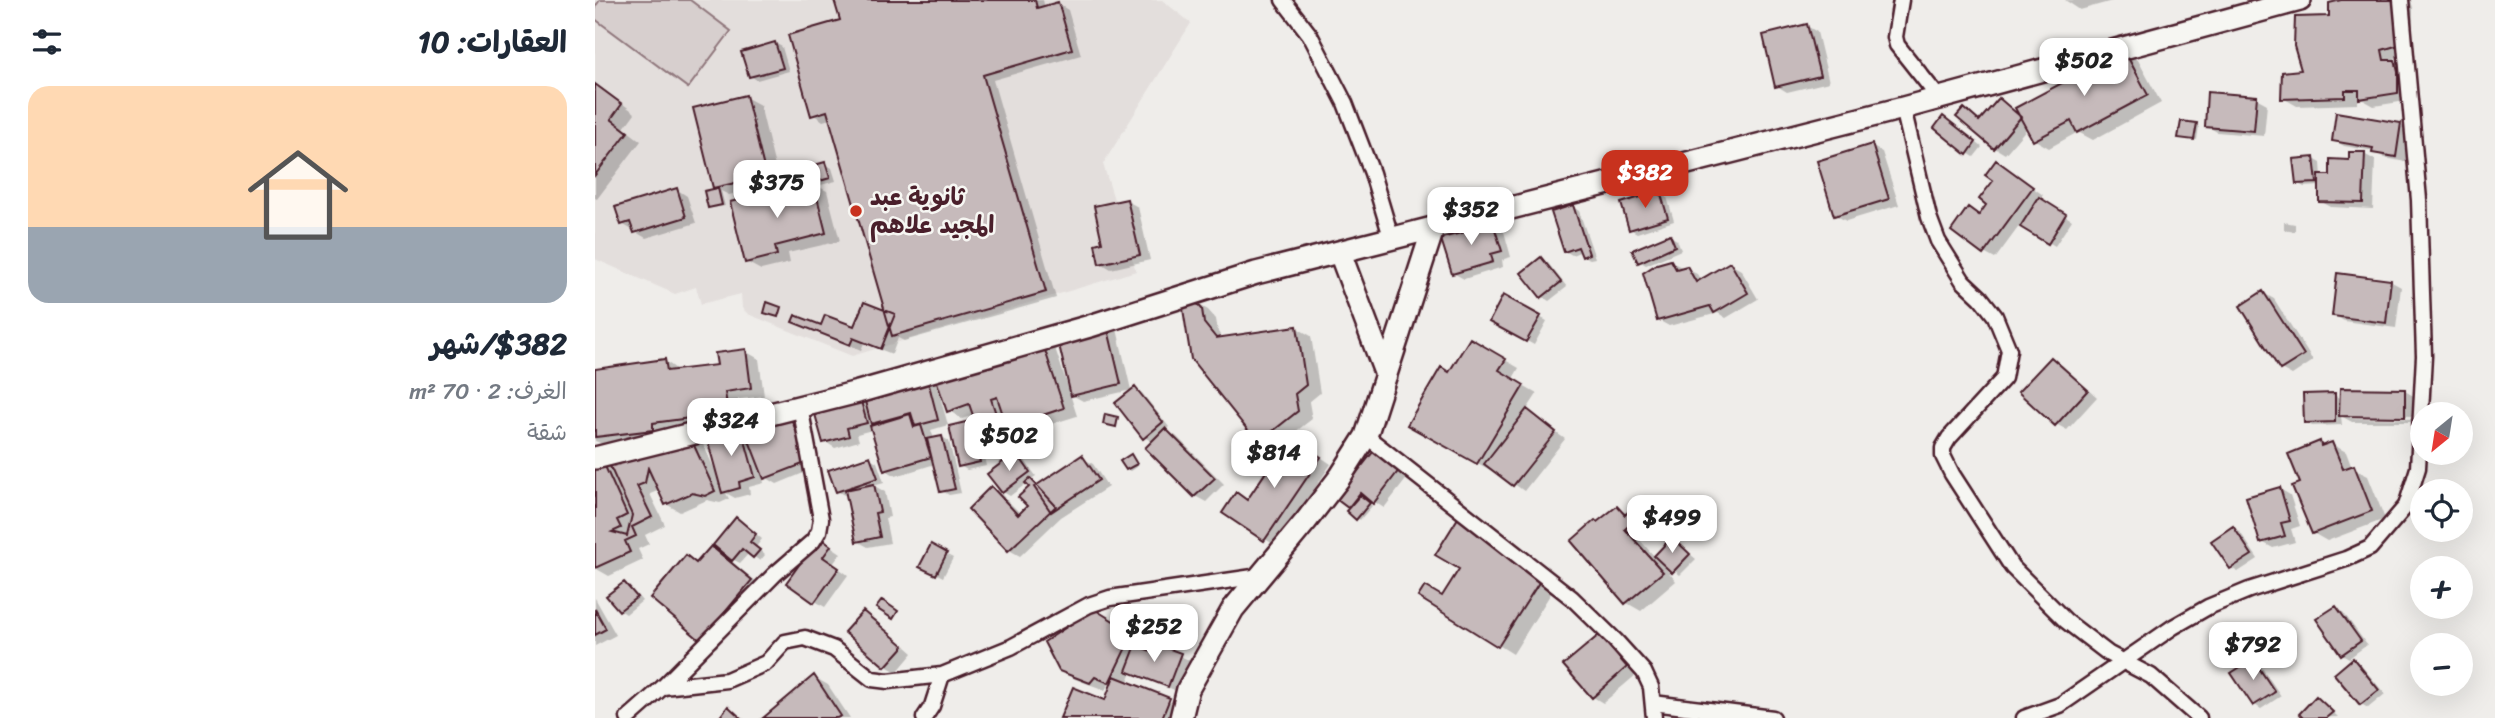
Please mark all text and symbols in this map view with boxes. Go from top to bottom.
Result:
text: العقارات: 10 [418,15,567,69]
icon: filters [28,23,66,61]
pin: $502 [2043,38,2125,98]
text: $502 [2055,40,2113,81]
icon: home [235,132,361,258]
pin: $382 [1604,150,1686,210]
text: $382 [1617,152,1673,193]
pin: $375 [736,160,818,220]
text: $375 [749,162,805,203]
place label: ثانوية عبد المجيد علاهم [870,176,994,246]
pin: $352 [1430,188,1512,247]
text: $352 [1443,189,1499,230]
marker: ثانوية عبد المجيد علاهم [848,203,864,219]
text: $382/شهر [430,317,567,371]
text: الغرف: 2 · 70 m² [409,371,567,412]
pin: $324 [690,398,772,458]
text: $324 [703,400,759,441]
north arrow [2410,402,2473,466]
map controls [2410,402,2473,696]
text: شقة [527,412,567,453]
pin: $502 [968,414,1050,473]
text: $502 [980,415,1038,456]
pin: $814 [1233,430,1315,490]
text: $814 [1247,432,1301,473]
button: locate [2410,479,2473,542]
pin: $499 [1631,496,1713,555]
text: $499 [1643,497,1701,538]
button: + [2410,556,2473,619]
pin: $252 [1113,604,1195,664]
text: $252 [1126,606,1182,647]
pin: $792 [2212,622,2294,682]
text: $792 [2225,624,2281,665]
button: − [2410,633,2473,696]

